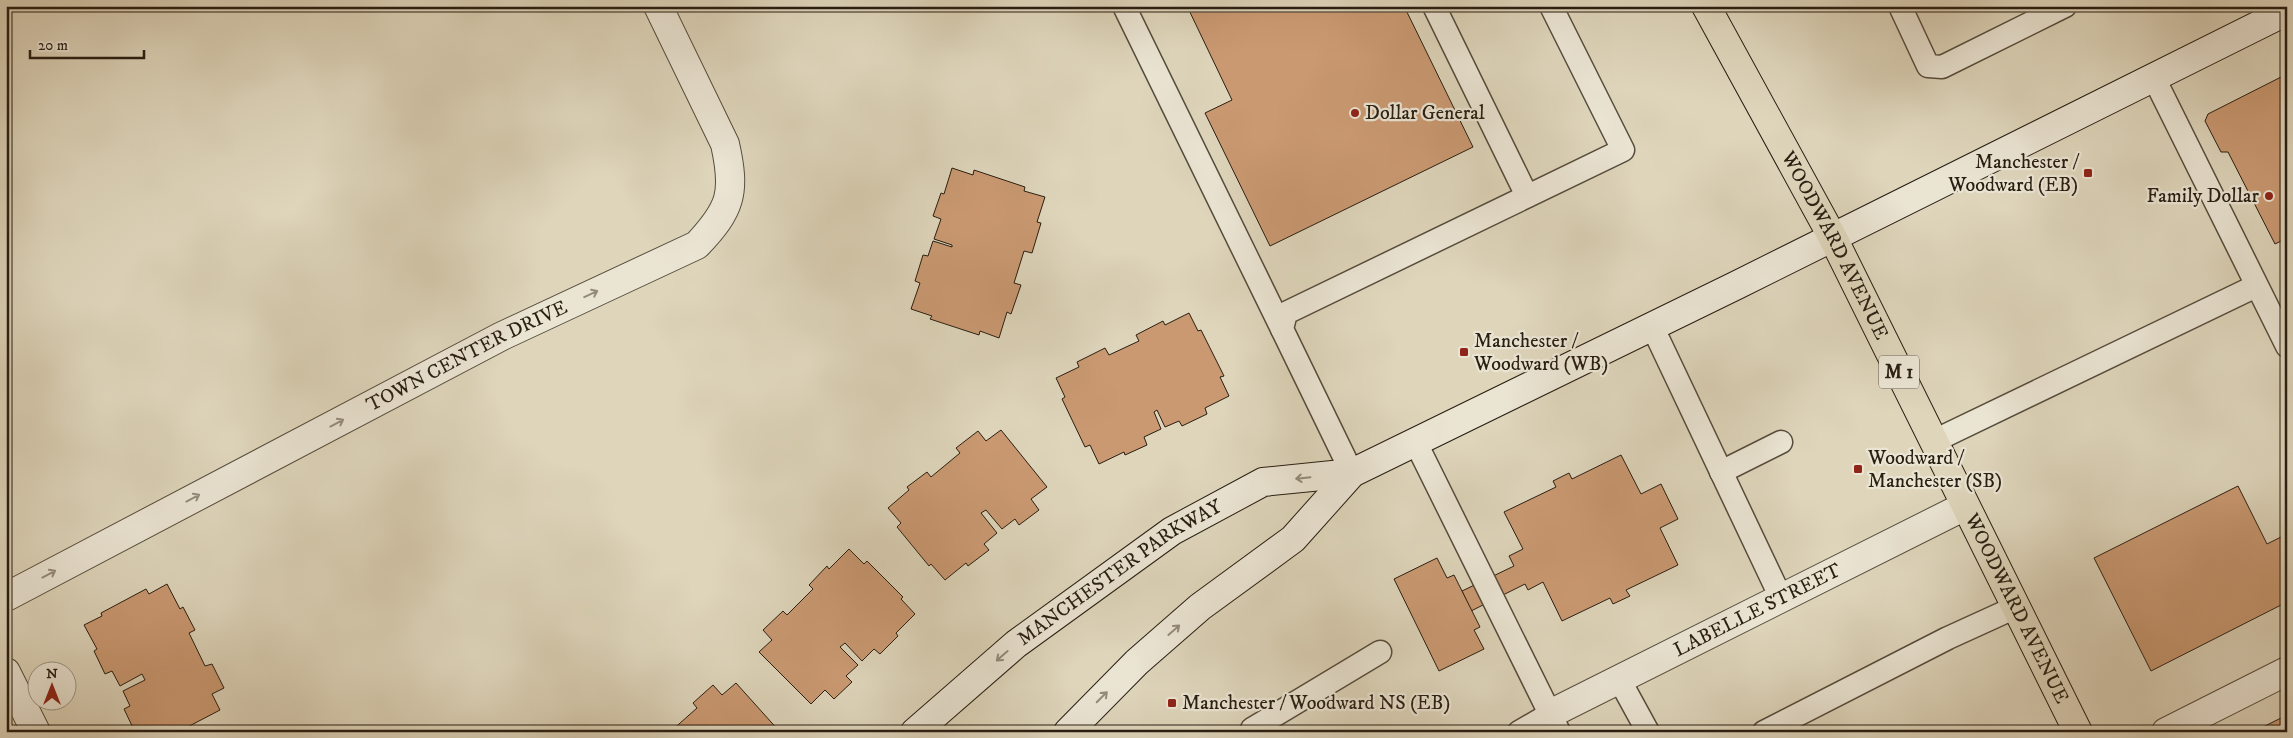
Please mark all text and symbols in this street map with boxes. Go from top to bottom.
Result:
scale bar [30,28,144,60]
text: 20 m [38,36,68,55]
place label: Dollar General [1365,101,1485,126]
marker: Dollar General [1349,107,1361,119]
street label: WOODWARD AVENUE [1775,146,1894,344]
place label: Manchester / Woodward (EB) [1947,150,2080,198]
marker: Manchester / Woodward (EB) [2082,167,2094,179]
place label: Family Dollar [2147,184,2260,209]
marker: Family Dollar [2263,190,2275,202]
one-way arrow [583,289,598,298]
street label: TOWN CENTER DRIVE [362,295,571,418]
place label: Manchester / Woodward (WB) [1473,329,1608,377]
marker: Manchester / Woodward (WB) [1458,346,1470,358]
road number: M 1 [1879,356,1919,388]
one-way arrow [329,418,344,427]
place label: Woodward / Manchester (SB) [1867,446,2002,494]
marker: Woodward / Manchester (SB) [1852,463,1864,475]
one-way arrow [1296,473,1312,483]
one-way arrow [185,493,200,502]
street label: MANCHESTER PARKWAY [1012,494,1226,651]
street label: WOODWARD AVENUE [1959,508,2074,708]
street label: LABELLE STREET [1670,558,1845,662]
one-way arrow [42,569,57,579]
one-way arrow [1167,625,1180,636]
one-way arrow [996,650,1009,661]
north arrow [28,660,78,710]
text: N [46,665,58,683]
one-way arrow [1096,691,1109,703]
place label: Manchester / Woodward NS (EB) [1182,691,1450,716]
marker: Manchester / Woodward NS (EB) [1166,697,1178,709]

